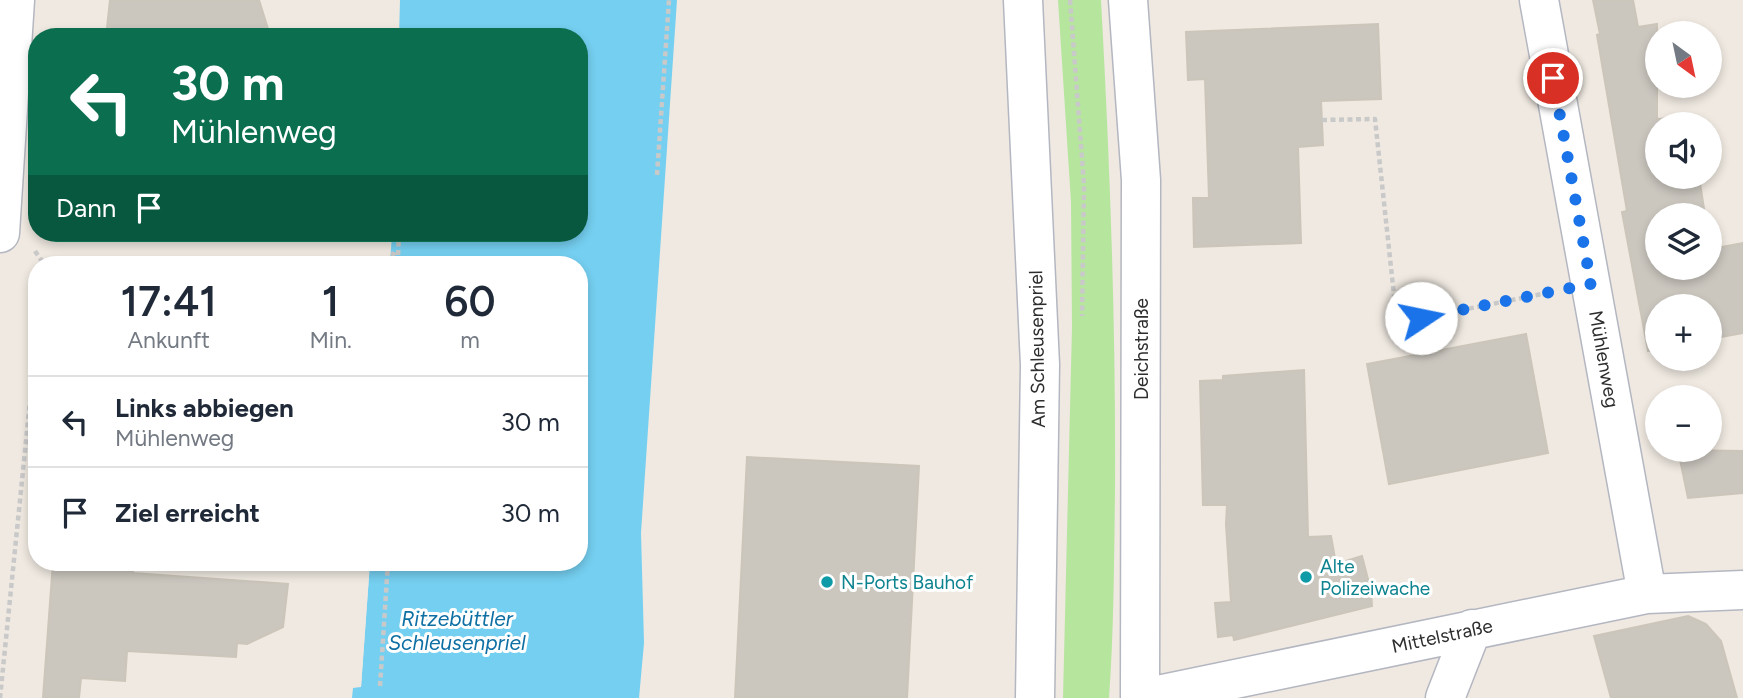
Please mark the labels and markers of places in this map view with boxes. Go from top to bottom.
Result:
pin [1523,48,1583,108]
place label: Alte Polizeiwache [1320,555,1430,600]
marker: Alte Polizeiwache [1298,569,1314,585]
place label: N-Ports Bauhof [841,571,973,594]
marker: N-Ports Bauhof [819,574,835,590]

